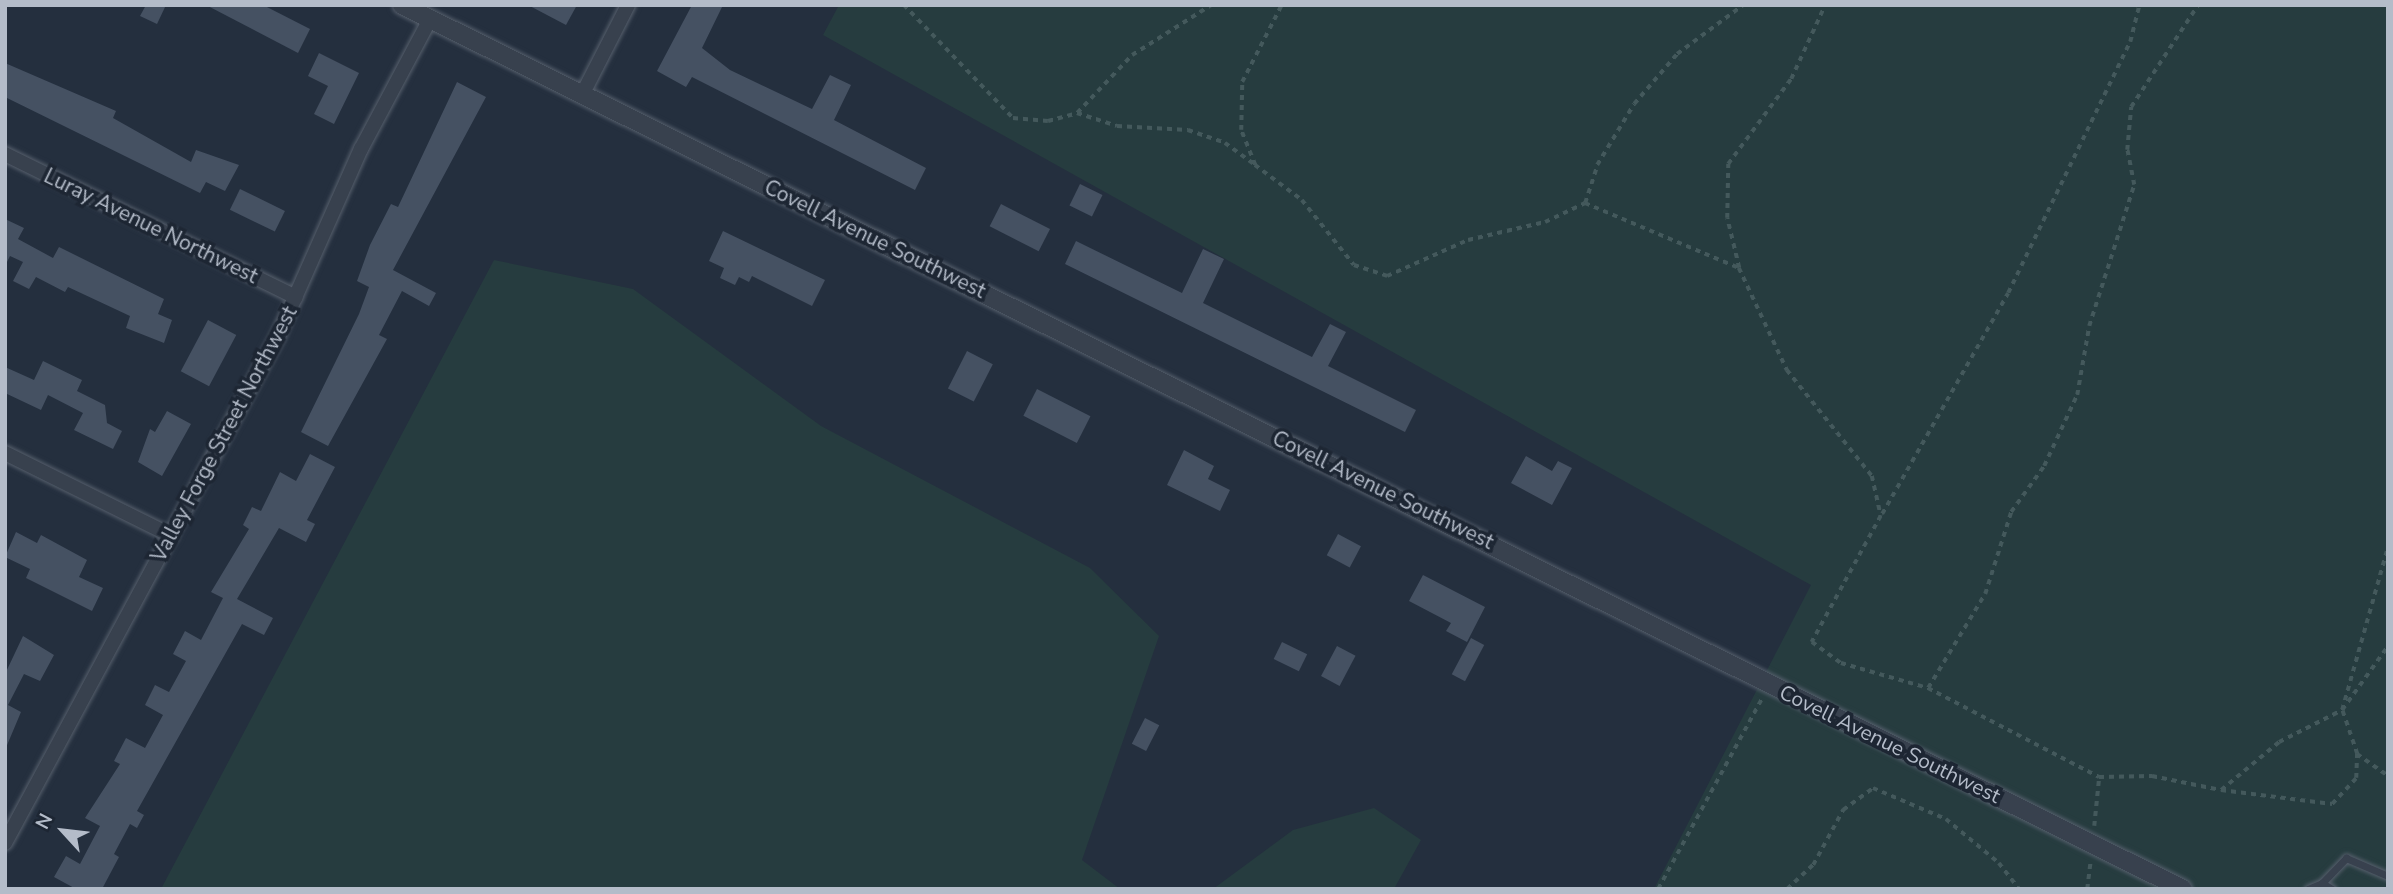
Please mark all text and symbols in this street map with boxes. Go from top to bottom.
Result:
street label: Luray Avenue Northwest [40,163,262,289]
street label: Covell Avenue Southwest [760,174,990,304]
street label: Valley Forge Street Northwest [146,302,302,566]
street label: Covell Avenue Southwest [1268,425,1498,555]
street label: Covell Avenue Southwest [1775,679,2005,809]
north arrow [28,796,98,866]
text: N [29,809,59,834]

